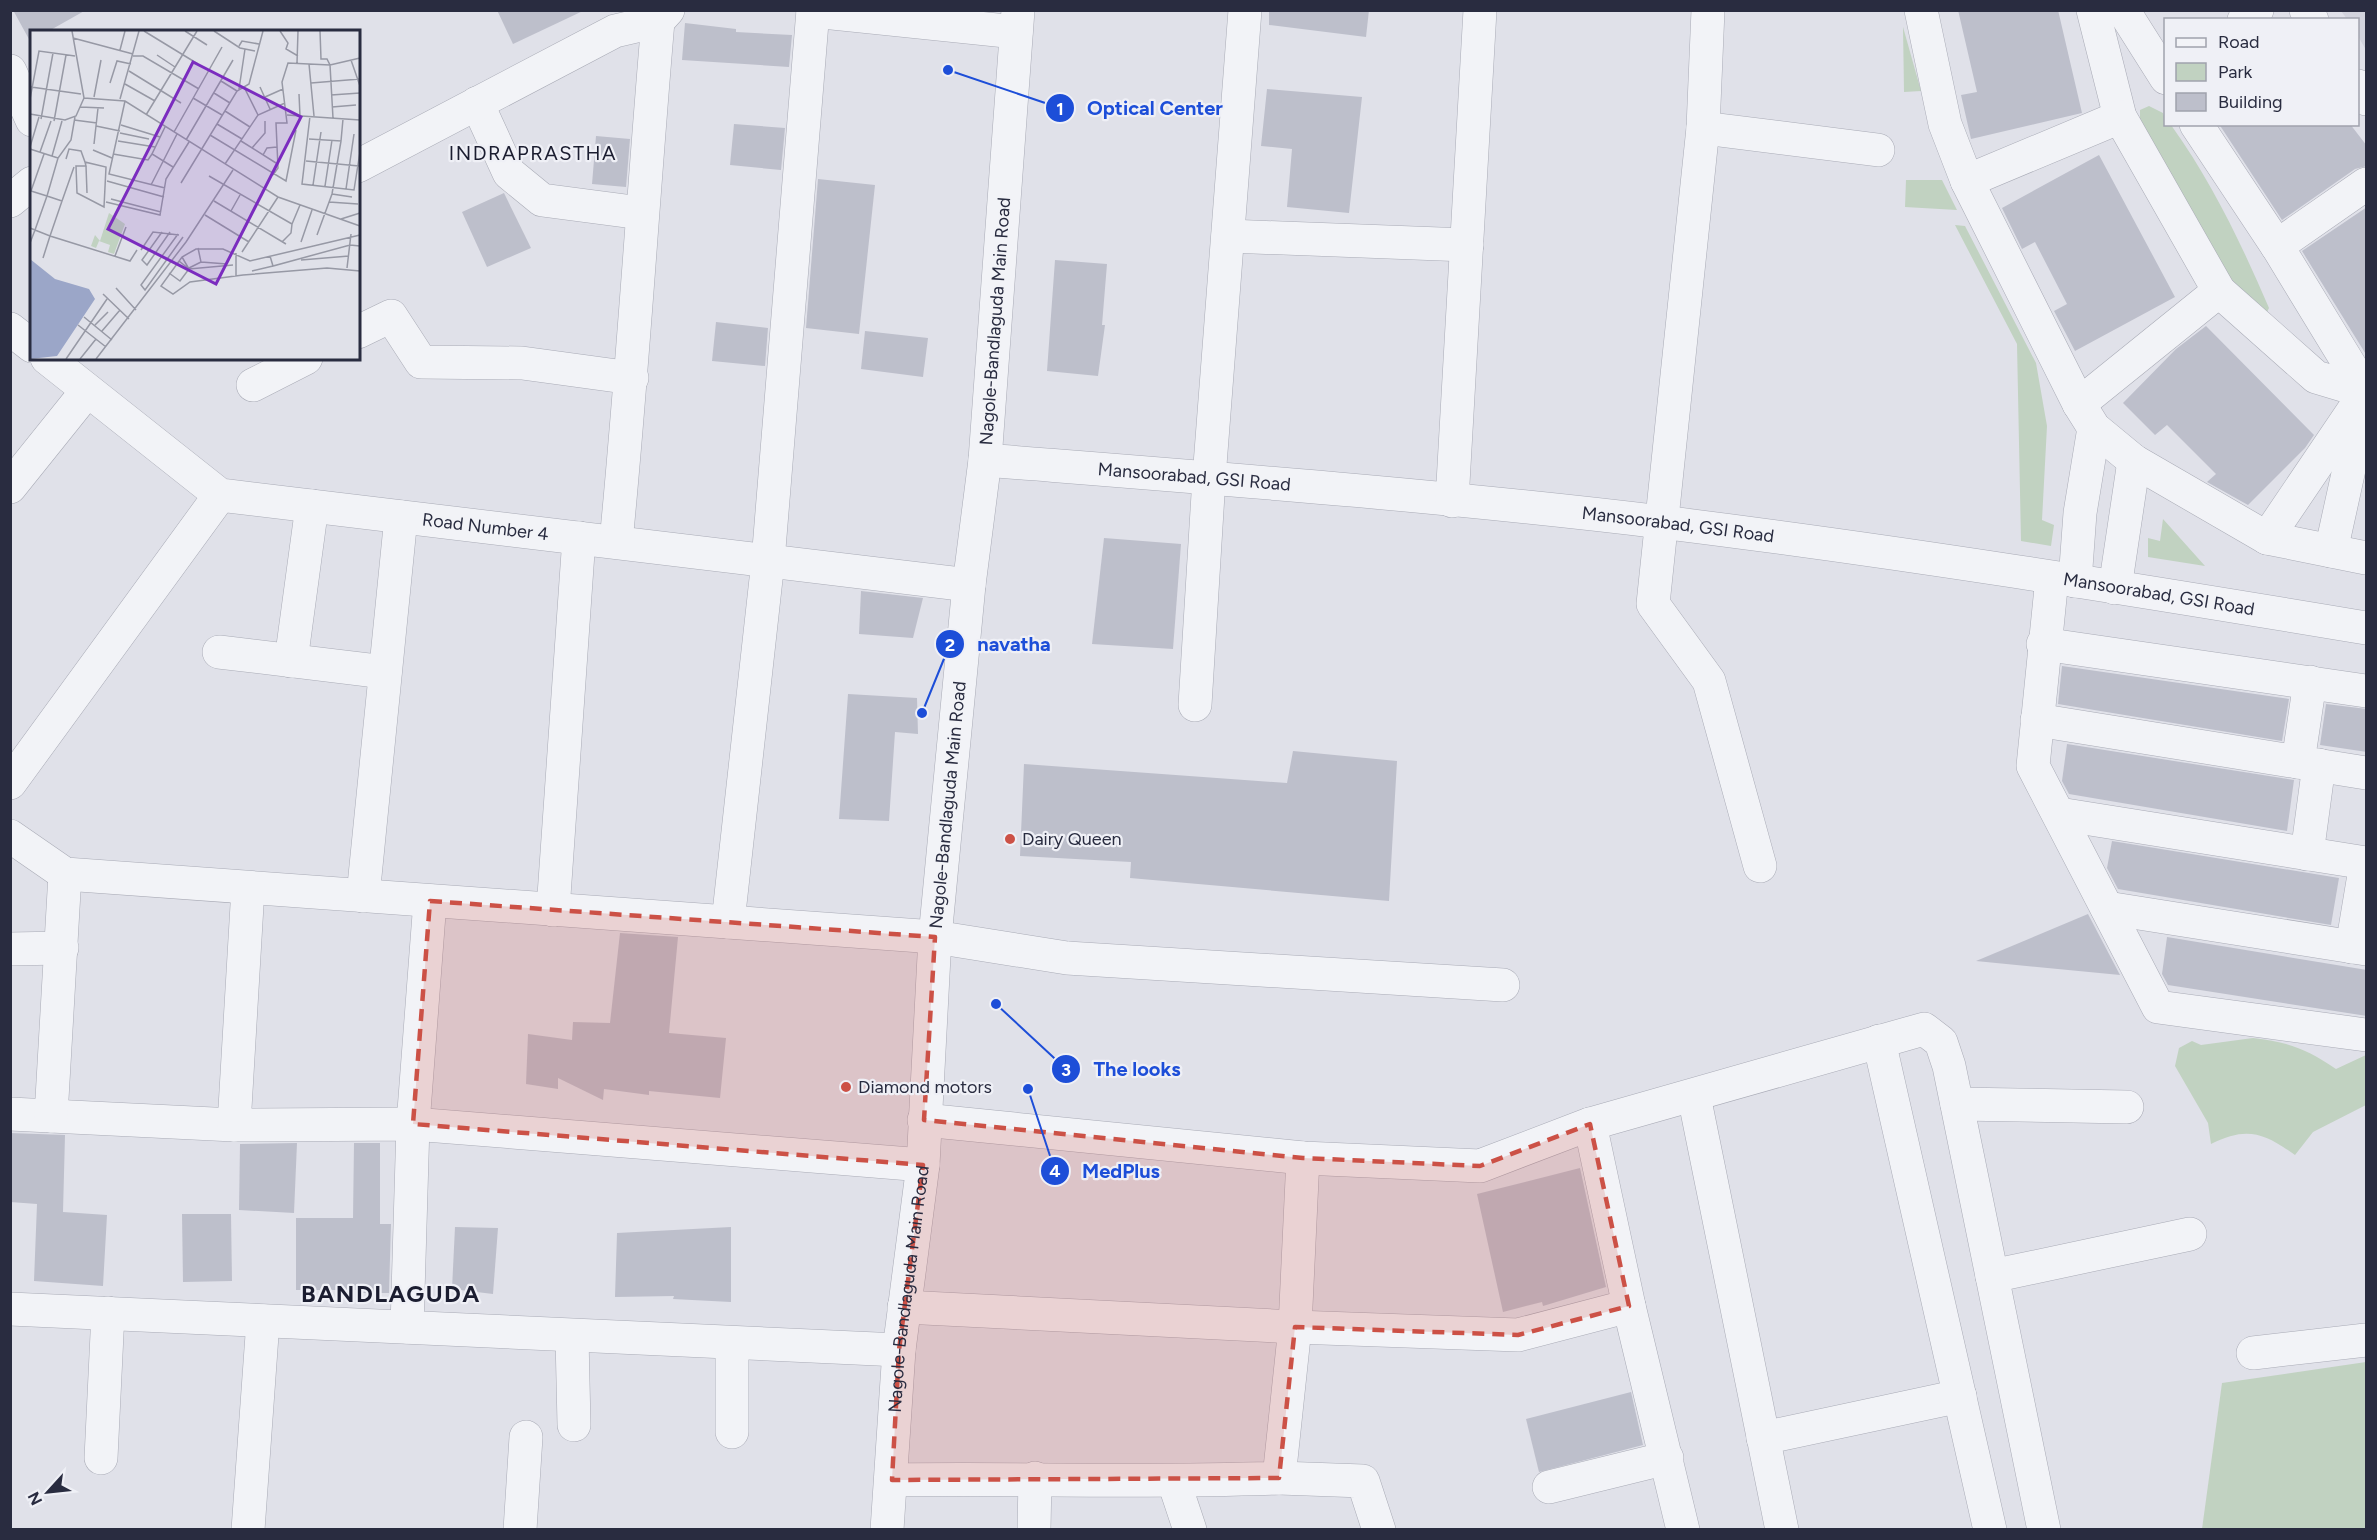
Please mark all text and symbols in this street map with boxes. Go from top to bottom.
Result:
legend [2164,18,2359,126]
inset map [30,30,360,360]
text: Road [2218,31,2259,53]
text: Park [2218,61,2253,83]
callout: Optical Center [1045,89,1235,127]
text: Building [2218,91,2283,113]
text: Optical Center [1087,96,1223,120]
text: 1 [1056,98,1064,120]
district label: INDRAPRASTHA [449,141,617,165]
street label: Nagole-Bandlaguda Main Road [975,196,1015,446]
street label: Mansoorabad, GSI Road [1097,458,1292,496]
street label: Mansoorabad, GSI Road [1581,502,1775,547]
street label: Road Number 4 [421,508,550,545]
street label: Mansoorabad, GSI Road [2062,568,2256,620]
callout: navatha [935,625,1063,663]
text: navatha [977,632,1051,656]
text: 2 [945,634,955,656]
street label: Nagole-Bandlaguda Main Road [925,680,971,930]
place label: Dairy Queen [1022,828,1122,850]
marker: Dairy Queen [1003,832,1017,846]
callout: The looks [1051,1050,1193,1088]
text: The looks [1093,1057,1181,1081]
text: 3 [1061,1059,1071,1081]
place label: Diamond motors [858,1076,992,1098]
marker: Diamond motors [839,1080,853,1094]
callout: MedPlus [1040,1152,1172,1190]
text: MedPlus [1082,1159,1160,1183]
text: 4 [1049,1160,1061,1182]
street label: Nagole-Bandlaguda Main Road [884,1164,934,1413]
district label: BANDLAGUDA [301,1279,481,1308]
north arrow [18,1462,78,1522]
text: N [24,1489,46,1508]

